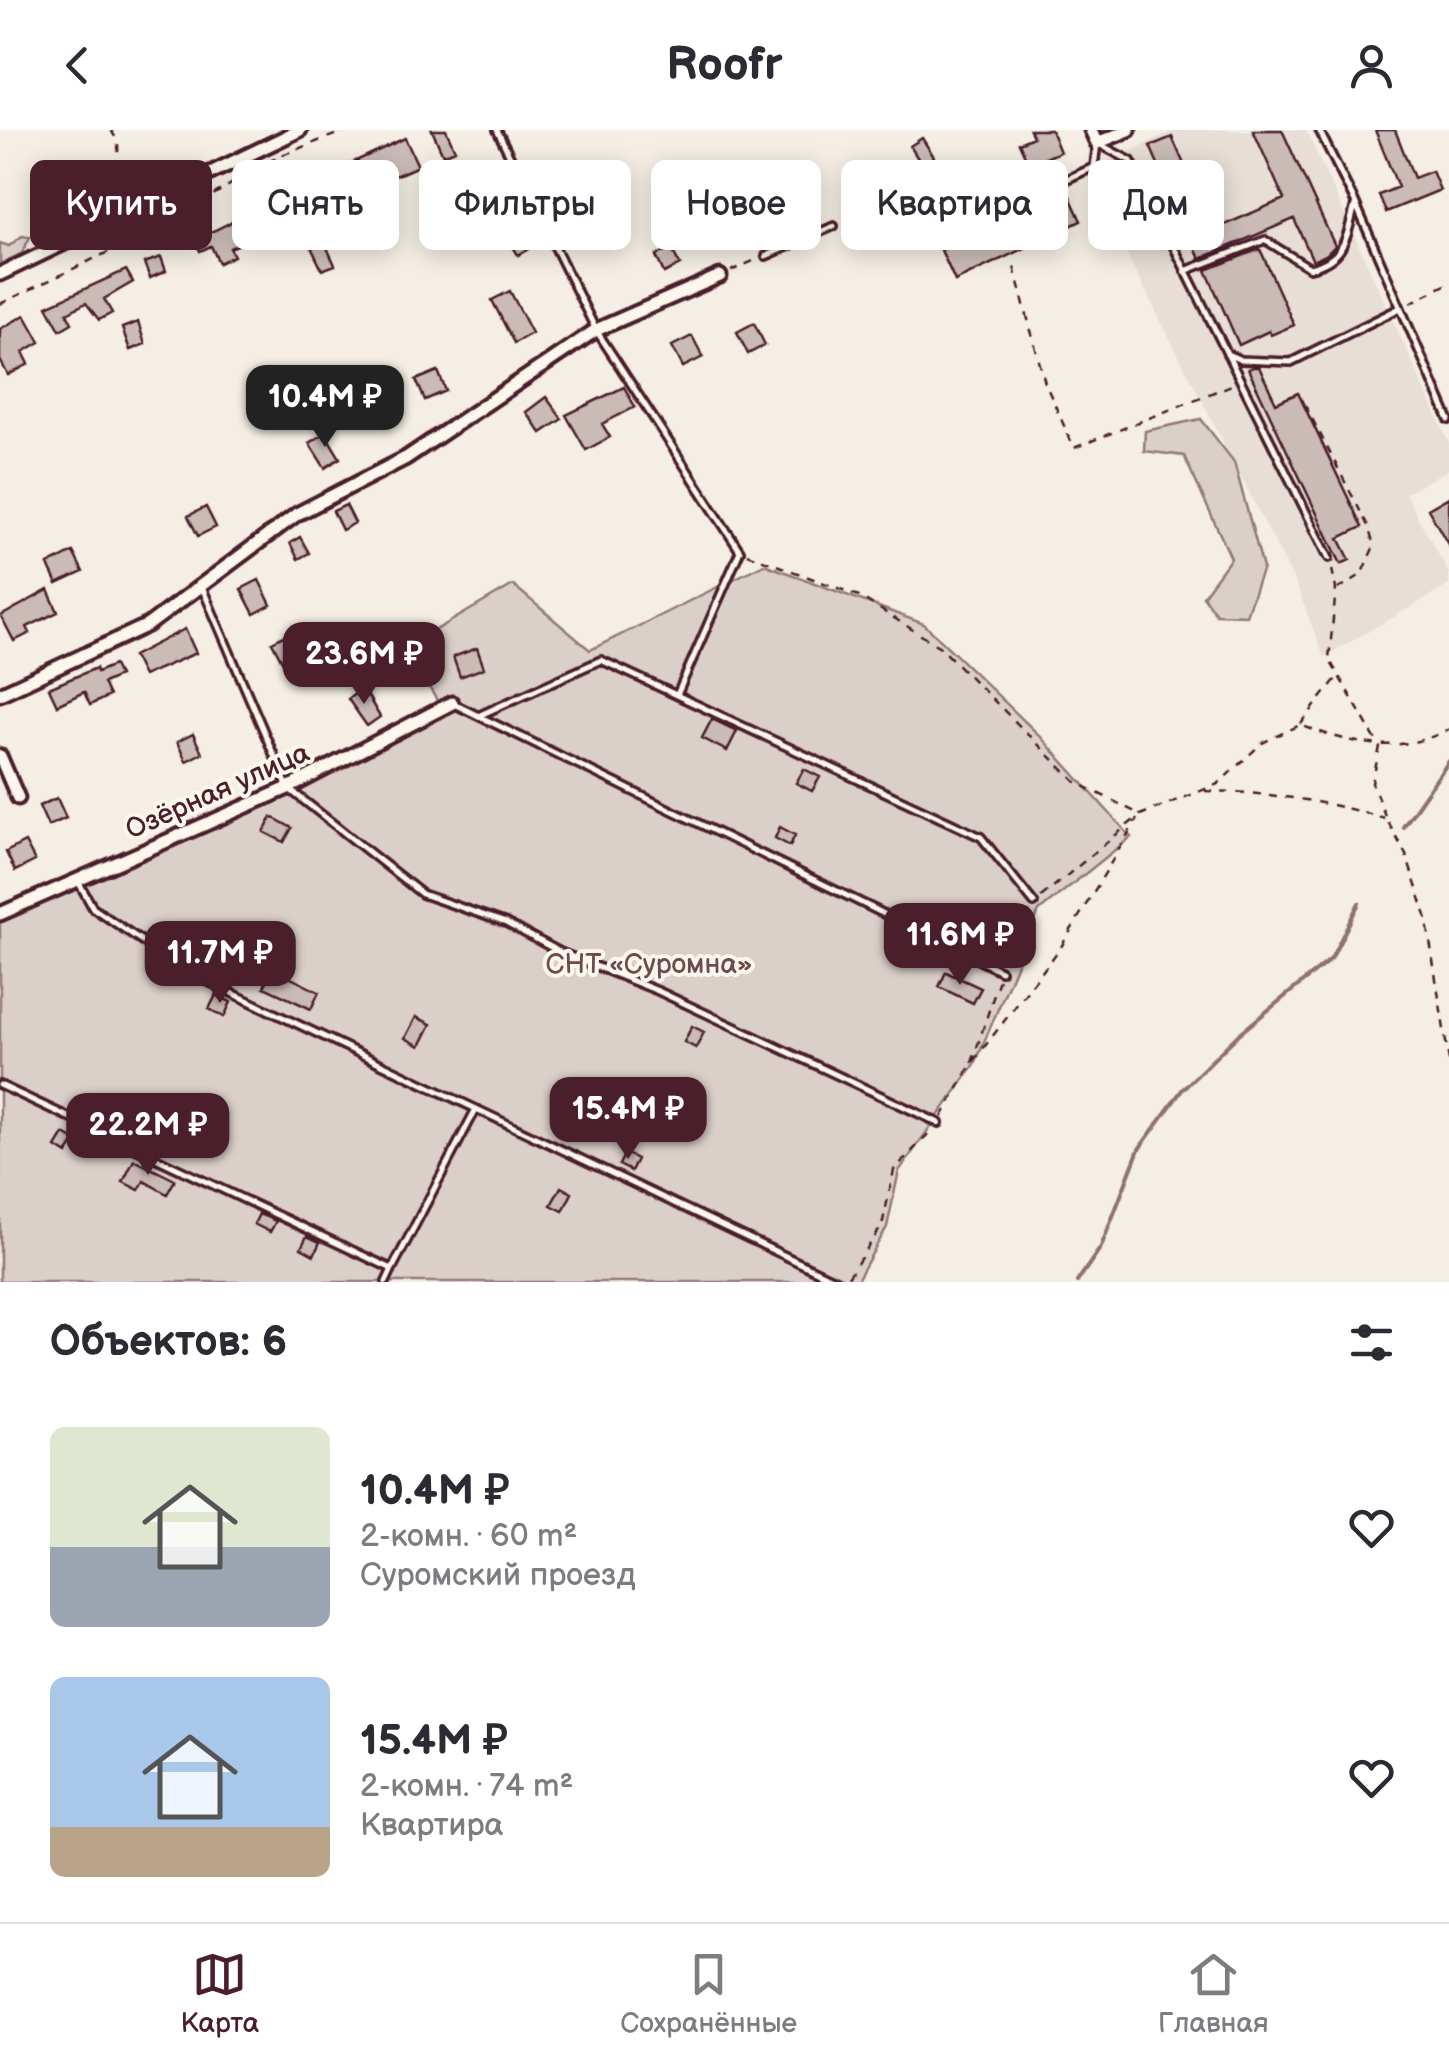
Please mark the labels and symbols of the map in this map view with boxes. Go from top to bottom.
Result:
pin: 10.4M ₽ [233,365,417,450]
pin: 23.6M ₽ [272,622,456,707]
street label: Озёрная улица [121,736,315,847]
pin: 11.6M ₽ [868,903,1052,988]
pin: 11.7M ₽ [128,921,312,1006]
park label: СНТ «Суромна» [545,948,753,981]
pin: 15.4M ₽ [536,1077,720,1162]
pin: 22.2M ₽ [56,1093,240,1178]

